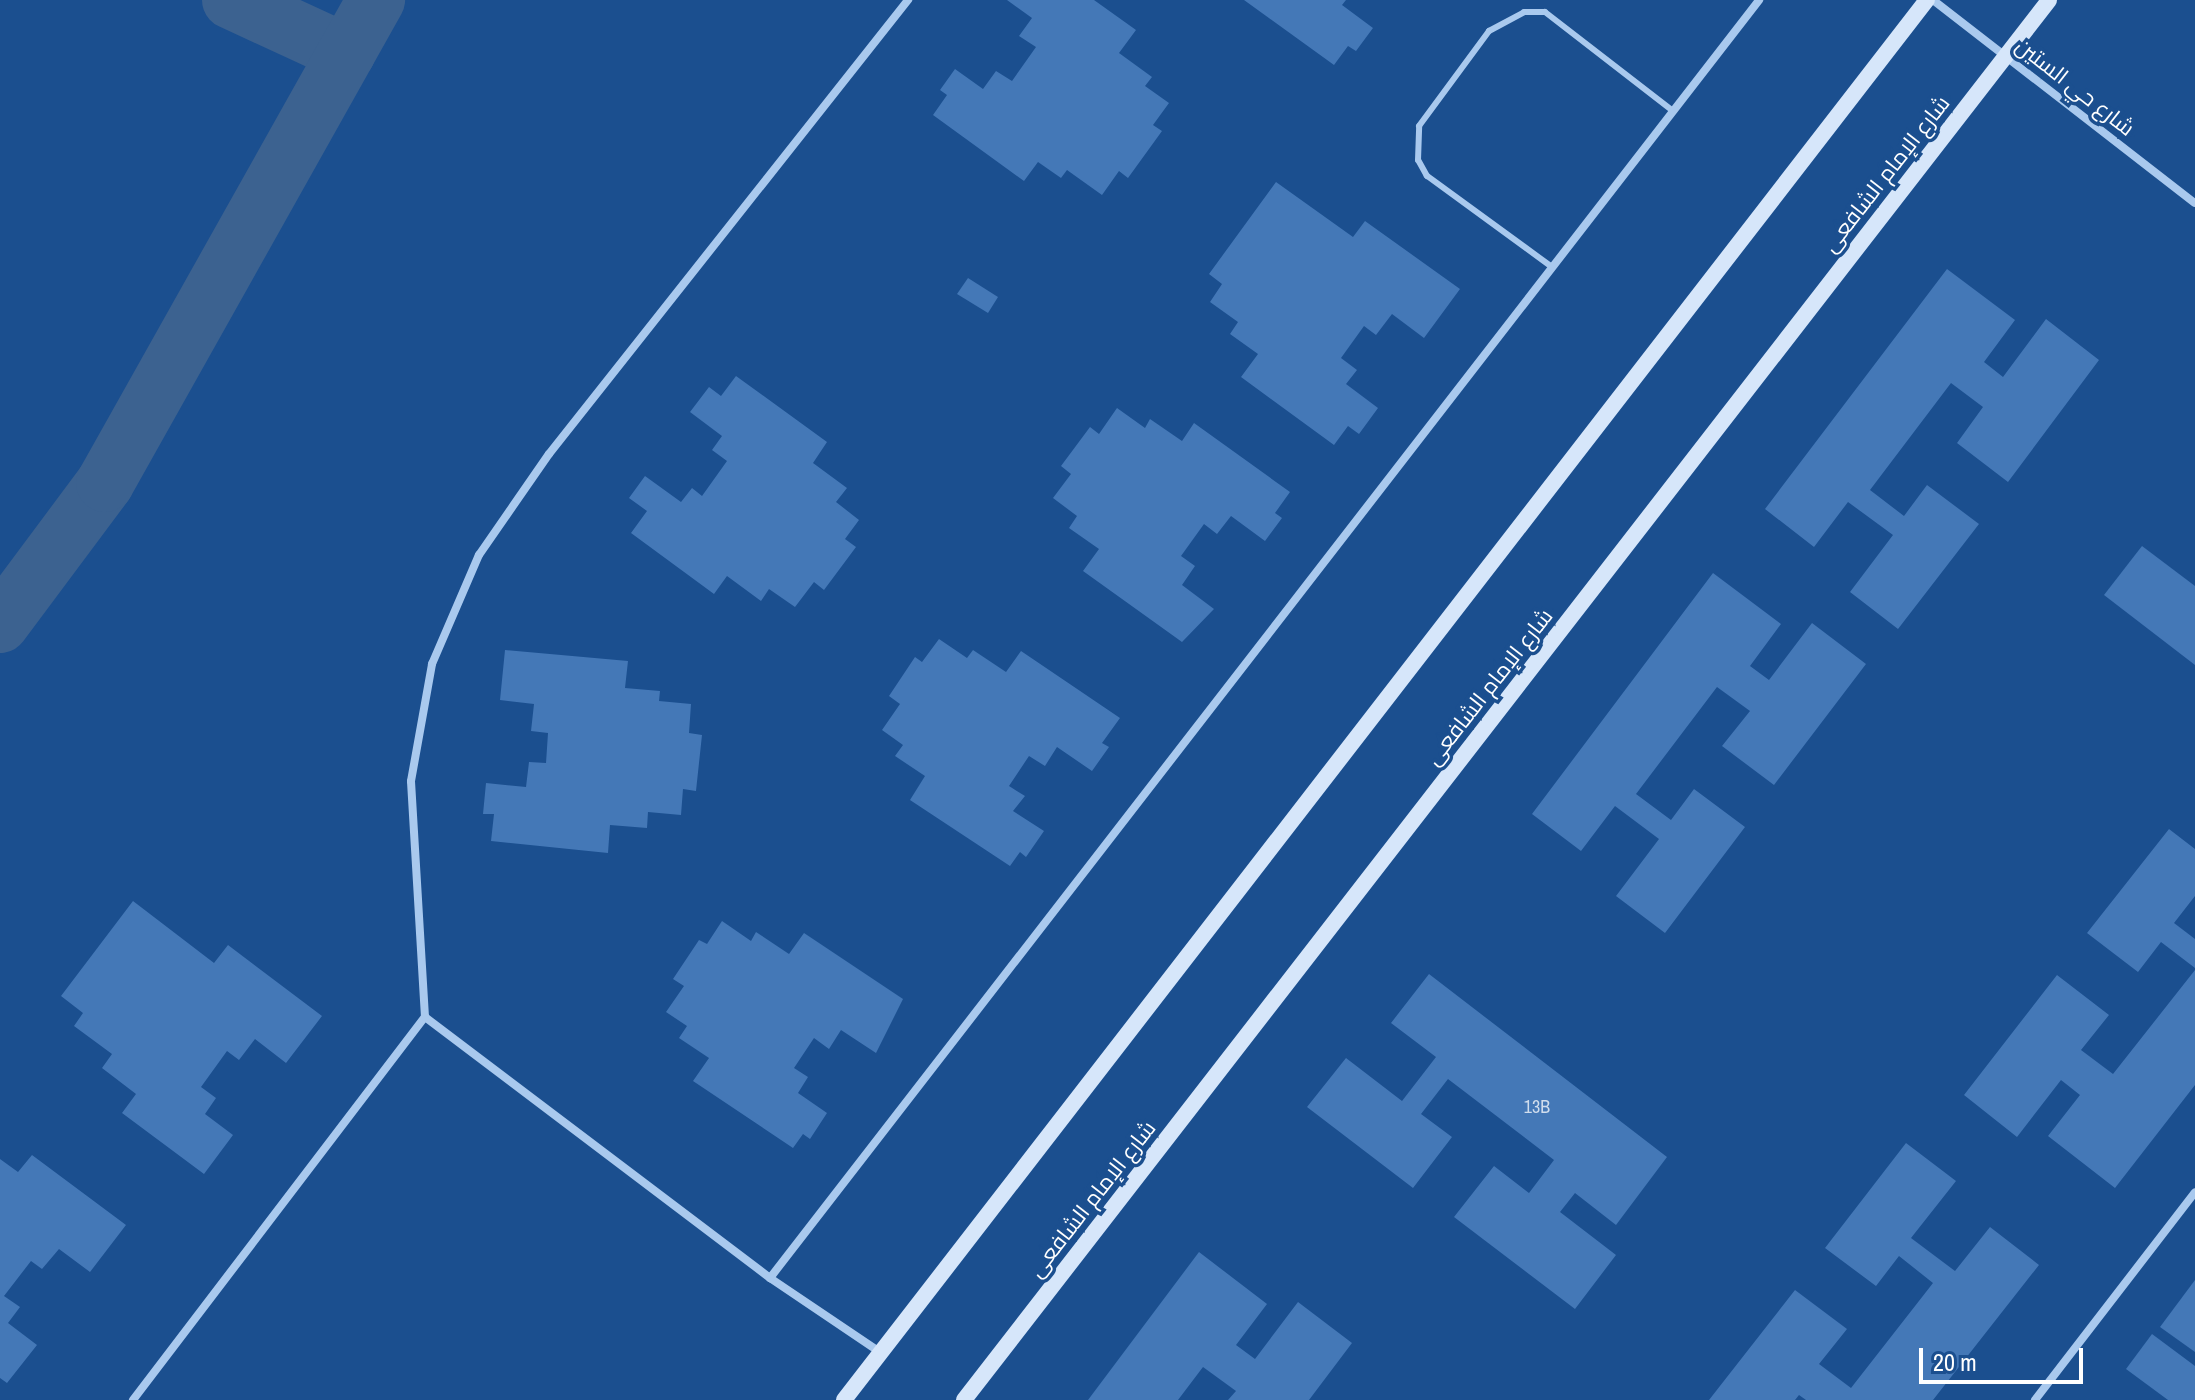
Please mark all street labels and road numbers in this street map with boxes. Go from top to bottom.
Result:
street label: شارع حي الستين [2010,32,2140,142]
street label: شارع الإمام الشافعى [1817,91,1955,257]
street label: شارع الإمام الشافعى [1420,604,1558,770]
street label: شارع الإمام الشافعى [1023,1116,1161,1282]

